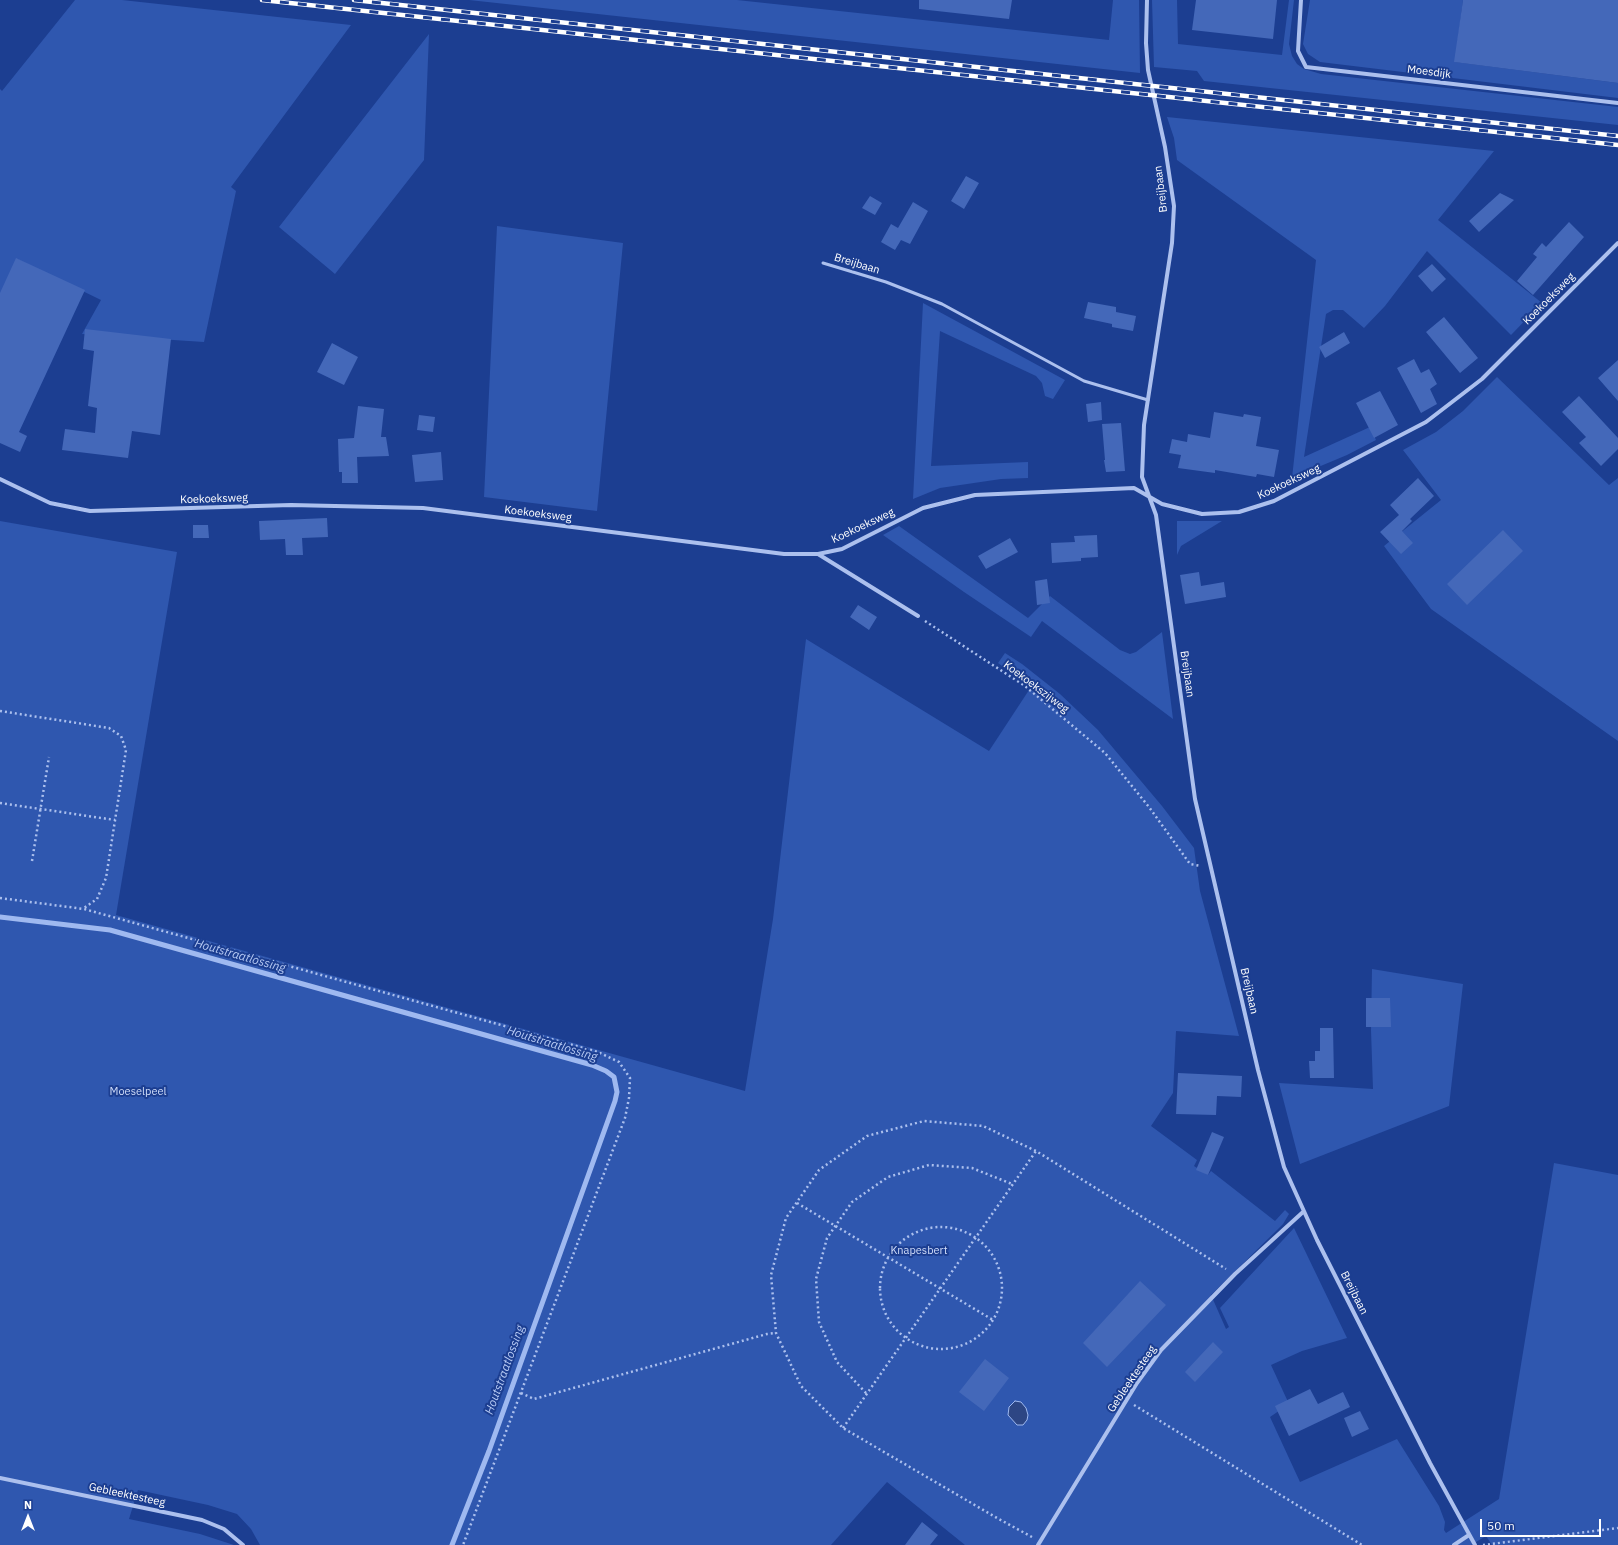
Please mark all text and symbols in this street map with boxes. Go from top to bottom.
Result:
street label: Moesdijk [1406,63,1452,81]
street label: Breijbaan [1152,165,1170,213]
street label: Breijbaan [833,251,881,277]
street label: Koekoeksweg [1520,270,1578,328]
street label: Koekoeksweg [1255,462,1323,502]
street label: Koekoeksweg [180,491,248,507]
street label: Koekoeksweg [504,503,572,525]
street label: Koekoeksweg [829,506,897,546]
street label: Breijbaan [1177,650,1197,698]
street label: Koekoekszijweg [1001,658,1071,716]
water label: Houtstraatlossing [193,936,287,976]
street label: Breijbaan [1237,967,1261,1015]
water label: Houtstraatlossing [505,1023,599,1065]
park label: Moeselpeel [110,1085,166,1099]
park label: Knapesbert [890,1244,948,1258]
street label: Breijbaan [1337,1269,1371,1317]
water label: Houtstraatlossing [482,1323,528,1417]
street label: Gebleektesteeg [1105,1343,1159,1415]
street label: Gebleektesteeg [88,1480,166,1510]
north arrow [8,1497,48,1537]
text: N [24,1498,32,1512]
scale bar [1482,1511,1603,1537]
text: 50 m [1487,1518,1515,1533]

